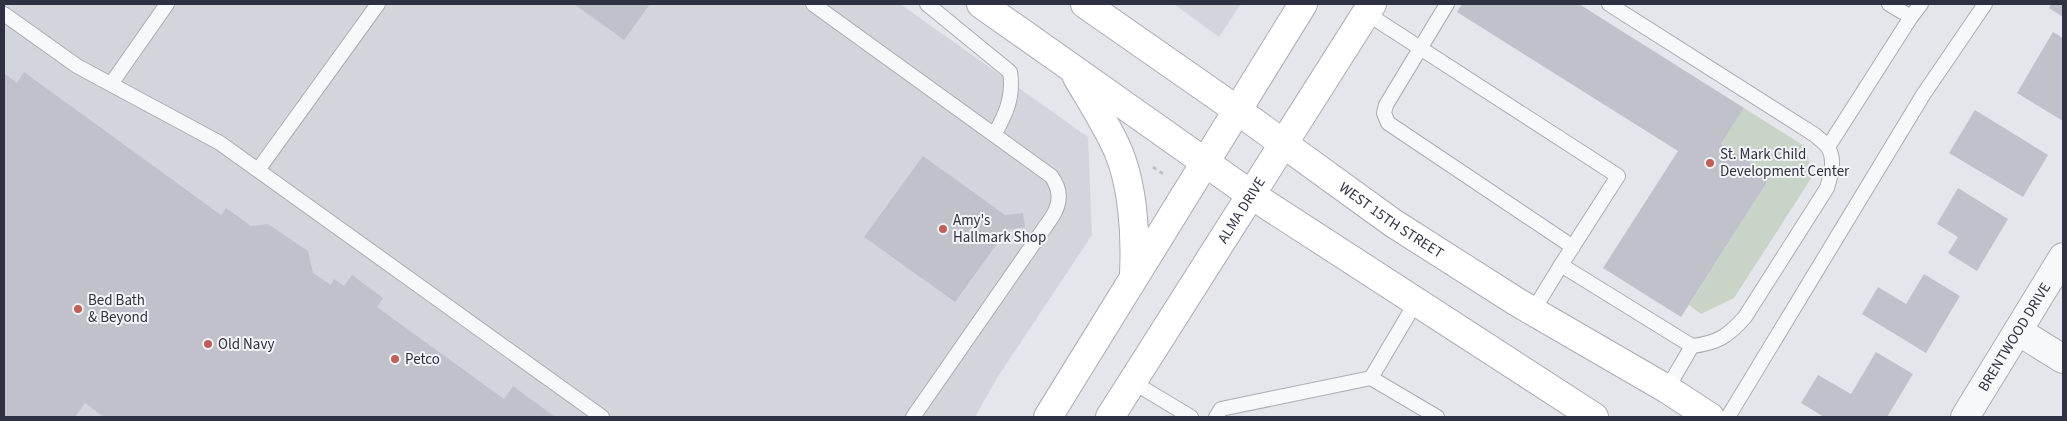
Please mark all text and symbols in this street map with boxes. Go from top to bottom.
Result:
place label: St. Mark Child Development Center [1720,144,1850,182]
marker: St. Mark Child Development Center [1704,157,1716,169]
street label: ALMA DRIVE [1212,173,1270,247]
street label: WEST 15TH STREET [1335,177,1448,263]
place label: Amy's Hallmark Shop [953,210,1046,248]
marker: Amy's Hallmark Shop [937,223,949,235]
street label: BRENTWOOD DRIVE [1973,278,2056,395]
place label: Bed Bath & Beyond [88,290,148,328]
marker: Bed Bath & Beyond [72,303,84,315]
place label: Old Navy [218,334,274,355]
marker: Old Navy [202,338,214,350]
place label: Petco [405,349,440,370]
marker: Petco [389,353,401,365]

